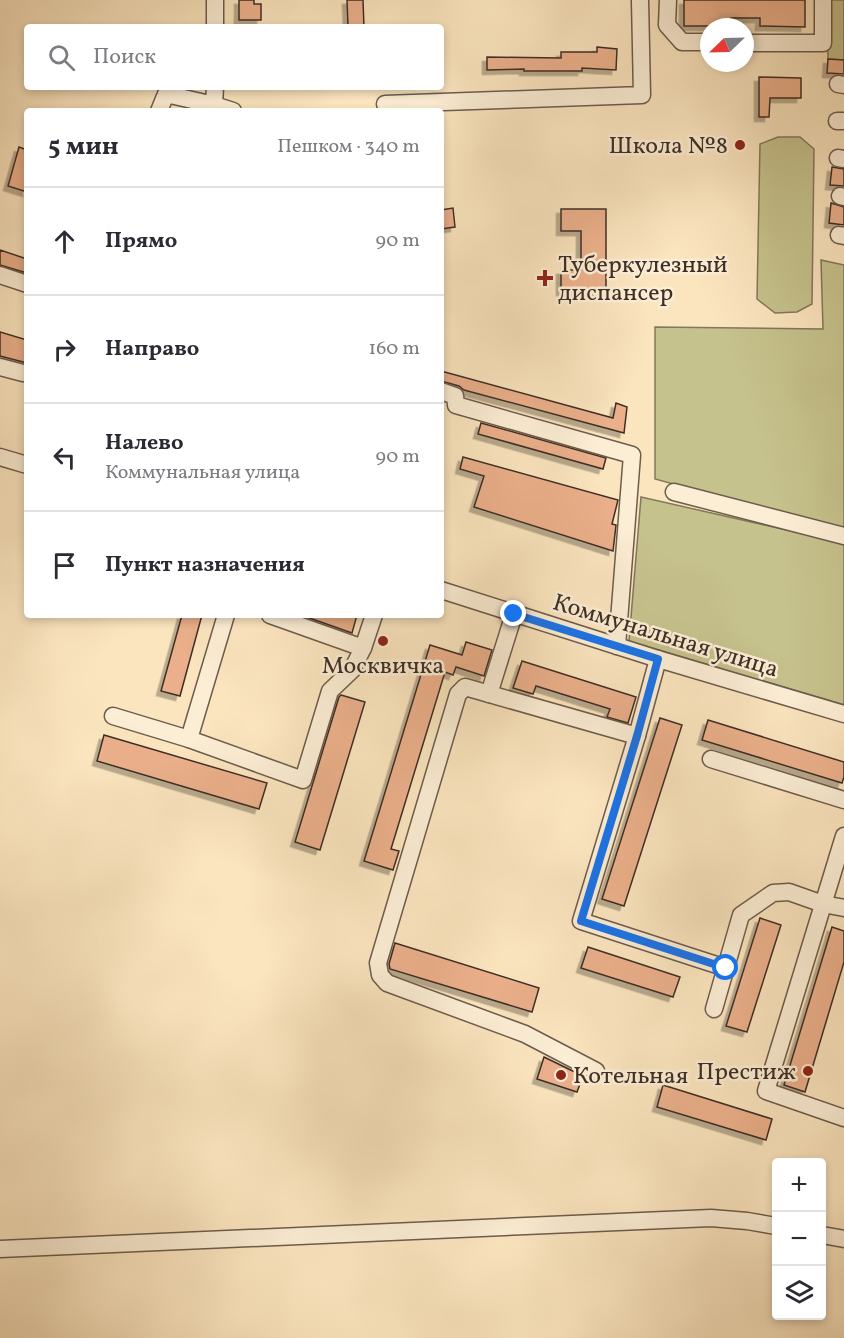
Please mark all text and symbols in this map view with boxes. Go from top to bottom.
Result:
north arrow [700,18,754,72]
search box [24,24,444,90]
icon: search [45,41,78,74]
text: Поиск [93,42,156,73]
text: 5 мин [48,129,119,165]
place label: Школа №8 [609,130,728,164]
text: Пешком · 340 m [277,133,420,161]
marker: Школа №8 [733,138,747,152]
icon: ahead [48,225,81,258]
text: Прямо [105,226,177,257]
text: 90 m [376,227,420,255]
place label: Туберкулезный диспансер [558,249,728,311]
marker: Туберкулезный диспансер [536,269,554,287]
icon: right [48,333,81,366]
text: Направо [105,334,199,365]
text: 160 m [368,335,420,363]
text: Налево [105,428,184,459]
icon: left [48,441,81,474]
text: 90 m [376,443,420,471]
text: Коммунальная улица [105,459,300,487]
icon: arrive [48,549,81,582]
text: Пункт назначения [105,550,305,581]
street label: Коммунальная улица [548,586,782,687]
route end [500,600,526,626]
marker: Москвичка [376,634,390,648]
place label: Москвичка [322,650,444,684]
route start [712,954,738,980]
place label: Престиж [696,1056,796,1090]
place label: Котельная [573,1060,688,1094]
marker: Престиж [801,1064,815,1078]
marker: Котельная [554,1068,568,1082]
map controls [772,1158,826,1320]
button: + [772,1158,826,1212]
button: − [772,1212,826,1266]
button: layers [772,1266,826,1320]

